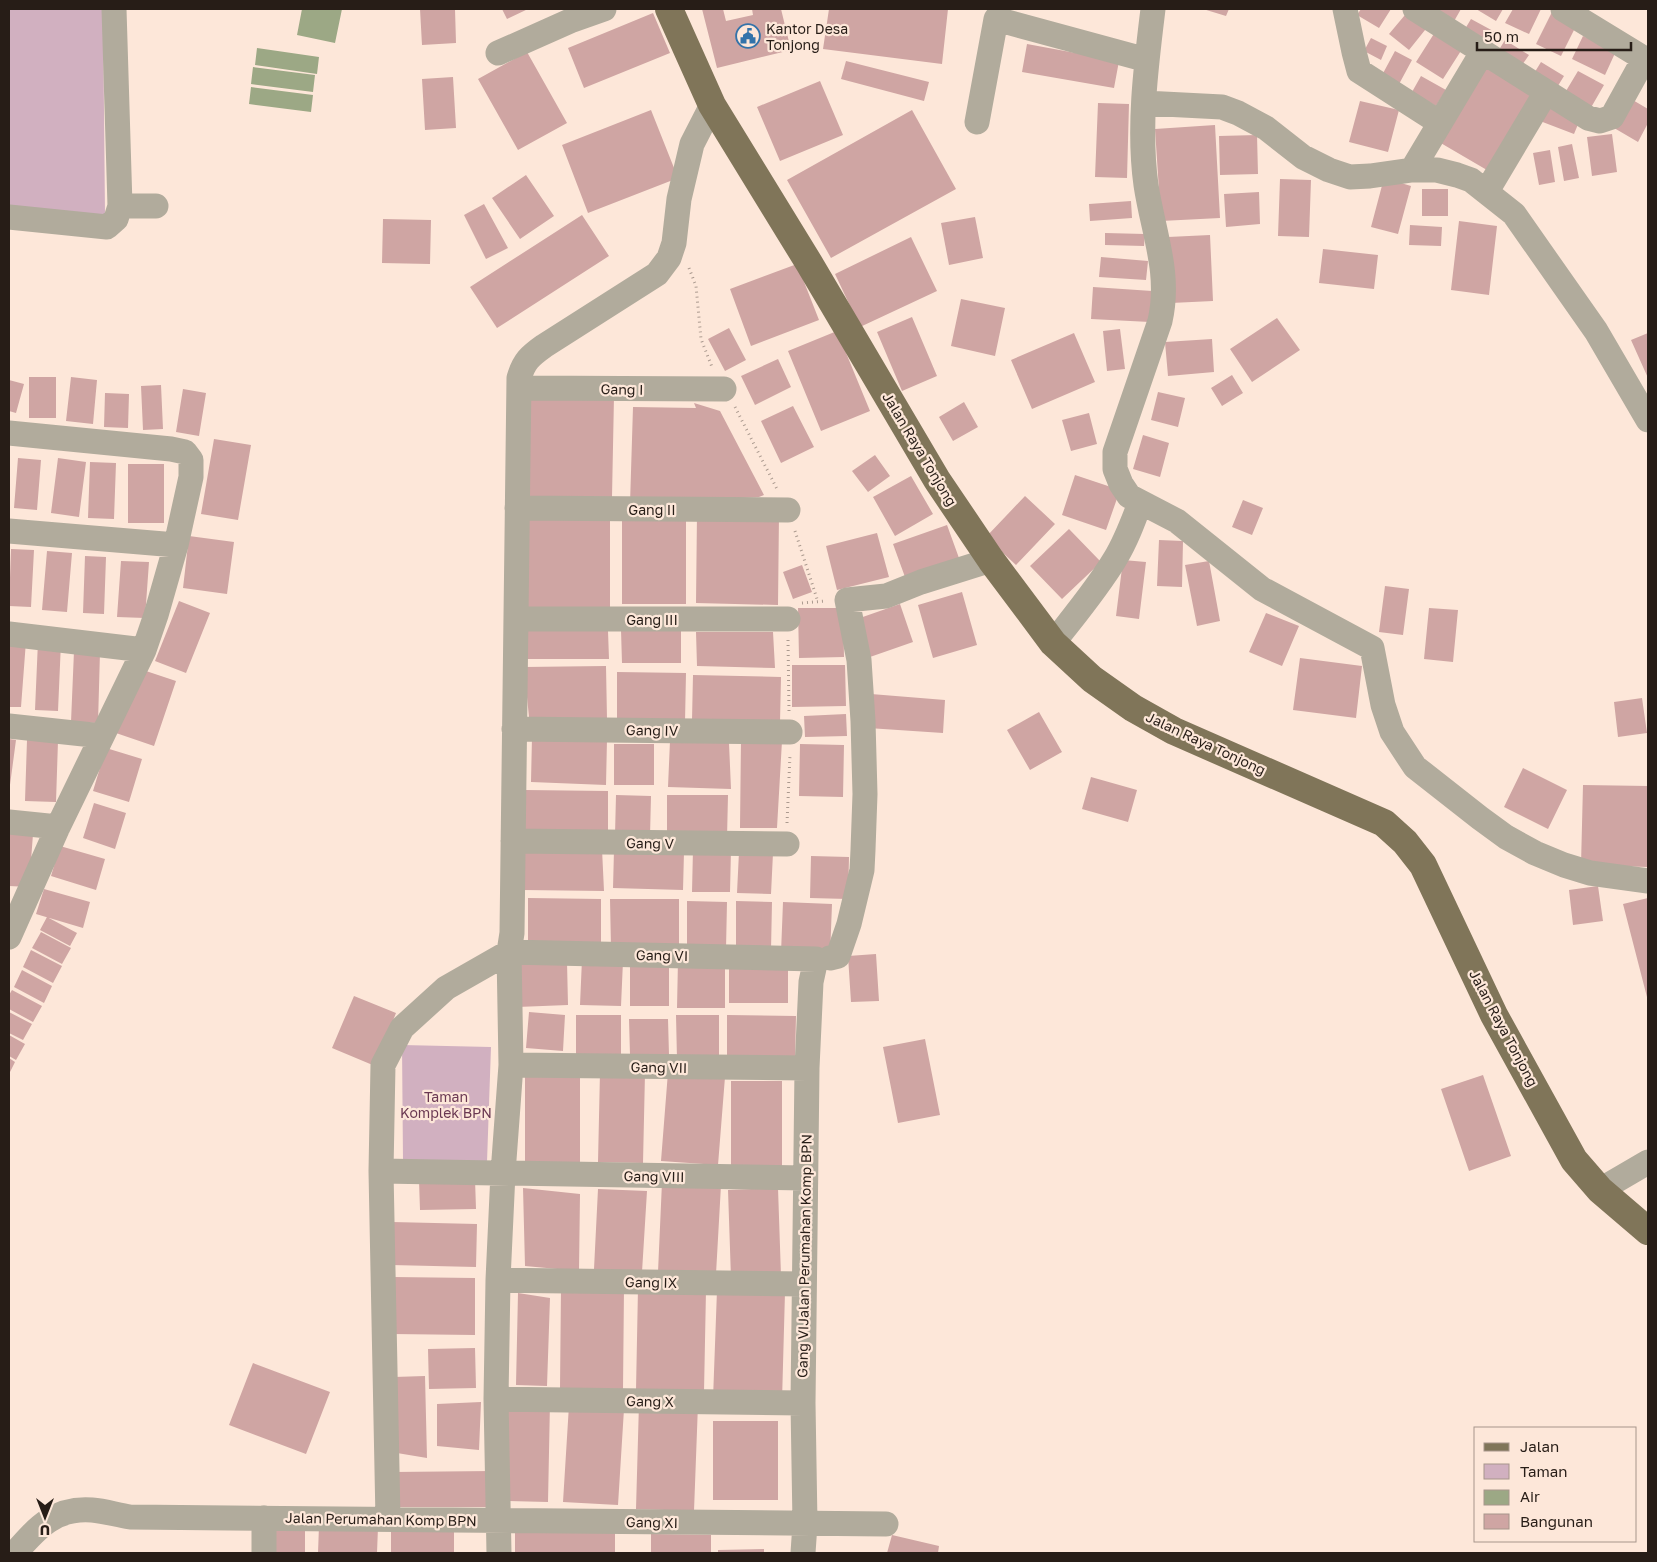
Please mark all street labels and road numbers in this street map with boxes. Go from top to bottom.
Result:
street label: Gang I [600,380,644,398]
street label: Jalan Raya Tonjong [879,389,961,509]
street label: Gang II [628,501,676,518]
street label: Gang III [626,611,678,628]
street label: Jalan Raya Tonjong [1144,708,1268,778]
street label: Gang IV [626,721,679,739]
street label: Gang V [626,834,675,852]
street label: Gang VI [636,946,688,964]
street label: Jalan Raya Tonjong [1466,967,1542,1089]
street label: Gang VII [631,1058,687,1076]
street label: Gang VIJalan Perumahan Komp BPN [793,1134,815,1378]
street label: Gang VIII [623,1167,685,1185]
street label: Gang IX [625,1273,677,1291]
street label: Gang X [626,1392,674,1410]
street label: Jalan Perumahan Komp BPN [285,1509,477,1529]
street label: Gang XI [626,1513,678,1531]

